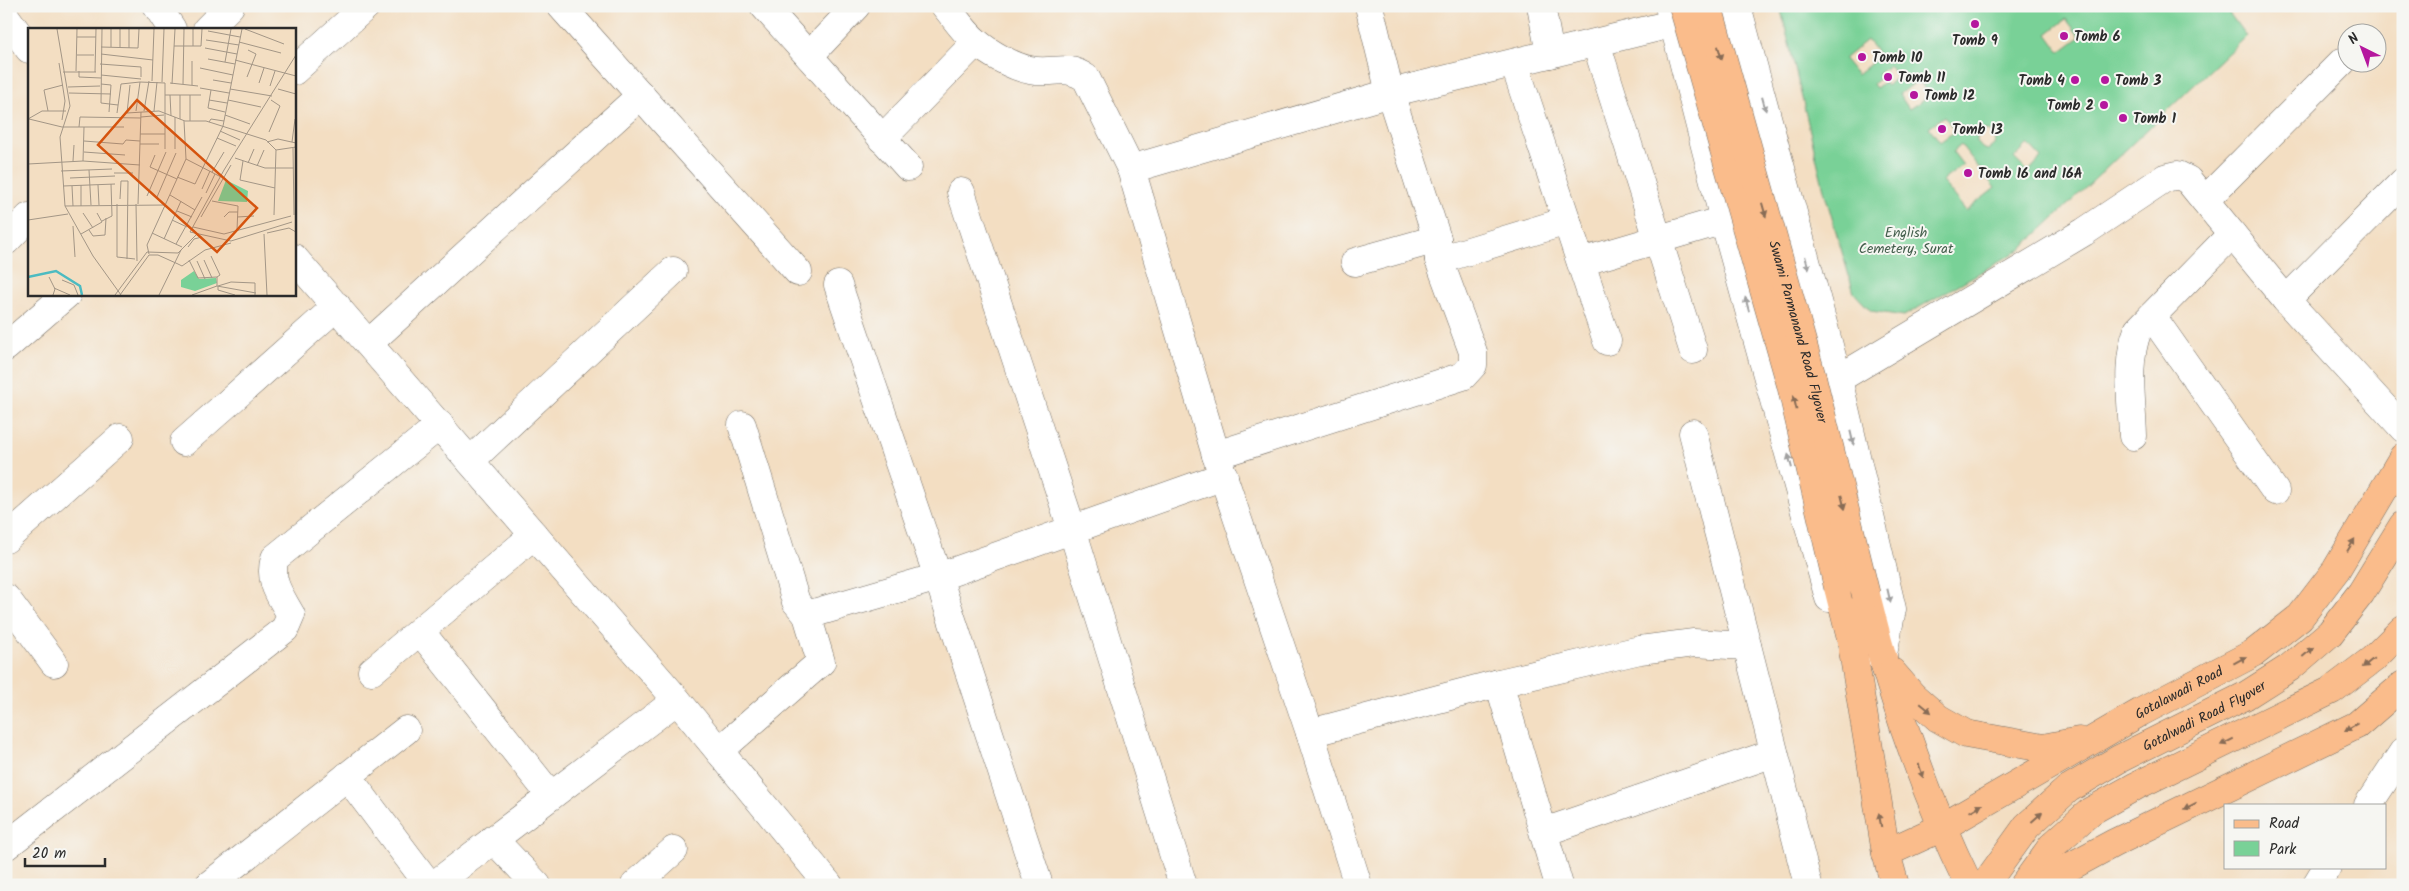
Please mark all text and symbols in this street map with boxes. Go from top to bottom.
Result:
marker: Tomb 9 [1969,18,1981,30]
north arrow [2336,22,2386,72]
place label: Tomb 6 [2074,26,2121,48]
inset map [28,28,295,295]
text: N [2343,28,2365,50]
place label: Tomb 9 [1952,30,1998,52]
marker: Tomb 6 [2058,30,2070,42]
one-way arrow [1717,46,1725,61]
place label: Tomb 10 [1872,47,1923,69]
marker: Tomb 10 [1856,51,1868,63]
place label: Tomb 11 [1898,67,1946,89]
place label: Tomb 4 [2019,70,2065,92]
place label: Tomb 3 [2115,70,2162,92]
marker: Tomb 11 [1882,71,1894,83]
marker: Tomb 4 [2069,74,2081,86]
marker: Tomb 3 [2099,74,2111,86]
place label: Tomb 12 [1924,85,1975,107]
marker: Tomb 12 [1908,89,1920,101]
place label: Tomb 2 [2047,95,2094,117]
one-way arrow [1760,97,1768,112]
marker: Tomb 2 [2098,99,2110,111]
place label: Tomb 1 [2133,108,2177,130]
marker: Tomb 1 [2117,112,2129,124]
place label: Tomb 13 [1952,119,2003,141]
marker: Tomb 13 [1936,123,1948,135]
place label: Tomb 16 and 16A [1978,163,2083,185]
marker: Tomb 16 and 16A [1962,167,1974,179]
one-way arrow [1761,202,1769,217]
park label: English Cemetery, Surat [1859,222,1954,260]
street label: Swami Parmanand Road Flyover [1762,238,1833,427]
one-way arrow [1803,256,1811,271]
one-way arrow [1743,297,1751,312]
one-way arrow [1791,395,1799,410]
one-way arrow [1848,430,1856,445]
one-way arrow [1786,454,1794,469]
one-way arrow [1839,494,1847,509]
one-way arrow [2347,538,2356,551]
one-way arrow [1885,588,1893,603]
one-way arrow [2302,646,2315,657]
one-way arrow [2233,656,2247,664]
one-way arrow [2362,657,2375,668]
street label: Gotalawadi Road [2131,661,2228,725]
street label: Gotalwadi Road Flyover [2139,675,2272,758]
one-way arrow [1920,702,1933,713]
one-way arrow [2344,723,2359,731]
one-way arrow [2219,738,2234,746]
one-way arrow [1917,764,1925,779]
one-way arrow [2183,802,2197,810]
one-way arrow [1970,803,1983,812]
legend [2224,804,2386,868]
one-way arrow [1876,812,1884,828]
one-way arrow [2030,812,2043,823]
text: Road [2269,812,2300,836]
scale bar [25,836,105,868]
text: Park [2269,838,2297,862]
text: 20 m [32,842,66,866]

